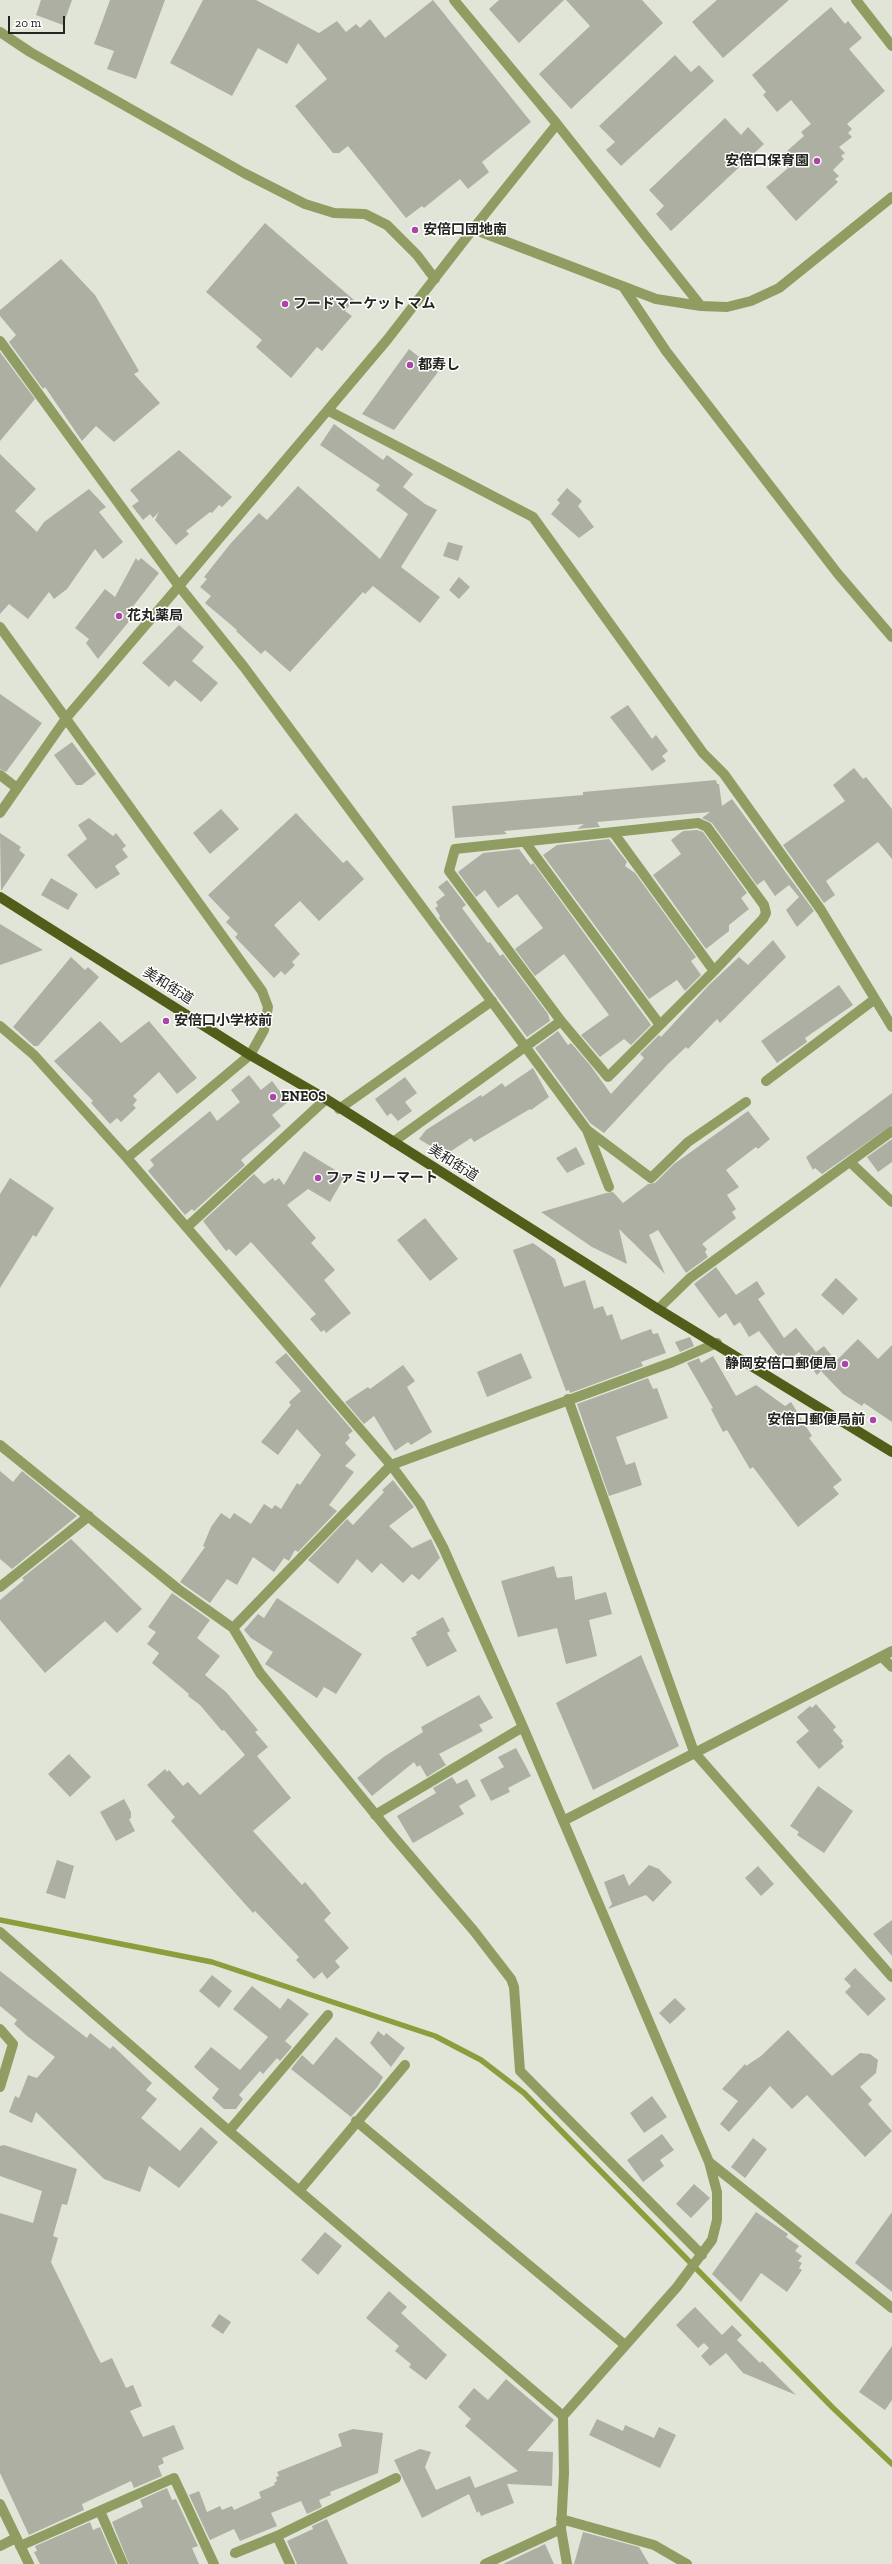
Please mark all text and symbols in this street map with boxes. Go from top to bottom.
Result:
scale bar [10,8,67,34]
text: 20 m [15,16,41,30]
place label: 安倍口保育園 [725,153,809,169]
marker: 安倍口保育園 [812,156,822,166]
place label: 安倍口団地南 [423,222,507,238]
marker: 安倍口団地南 [410,225,420,235]
place label: フードマーケット マム [293,296,436,312]
marker: フードマーケット マム [280,299,290,309]
place label: 都寿し [418,357,460,373]
marker: 都寿し [405,360,415,370]
place label: 花丸薬局 [127,608,183,624]
marker: 花丸薬局 [114,611,124,621]
street label: 美和街道 [140,964,196,1008]
place label: 安倍口小学校前 [174,1013,272,1029]
marker: 安倍口小学校前 [161,1016,171,1026]
place label: ENEOS [281,1089,326,1105]
marker: ENEOS [268,1092,278,1102]
street label: 美和街道 [425,1141,481,1185]
place label: ファミリーマート [326,1170,438,1186]
marker: ファミリーマート [313,1173,323,1183]
place label: 静岡安倍口郵便局 [725,1356,837,1372]
marker: 静岡安倍口郵便局 [840,1359,850,1369]
place label: 安倍口郵便局前 [767,1412,865,1428]
marker: 安倍口郵便局前 [868,1415,878,1425]

